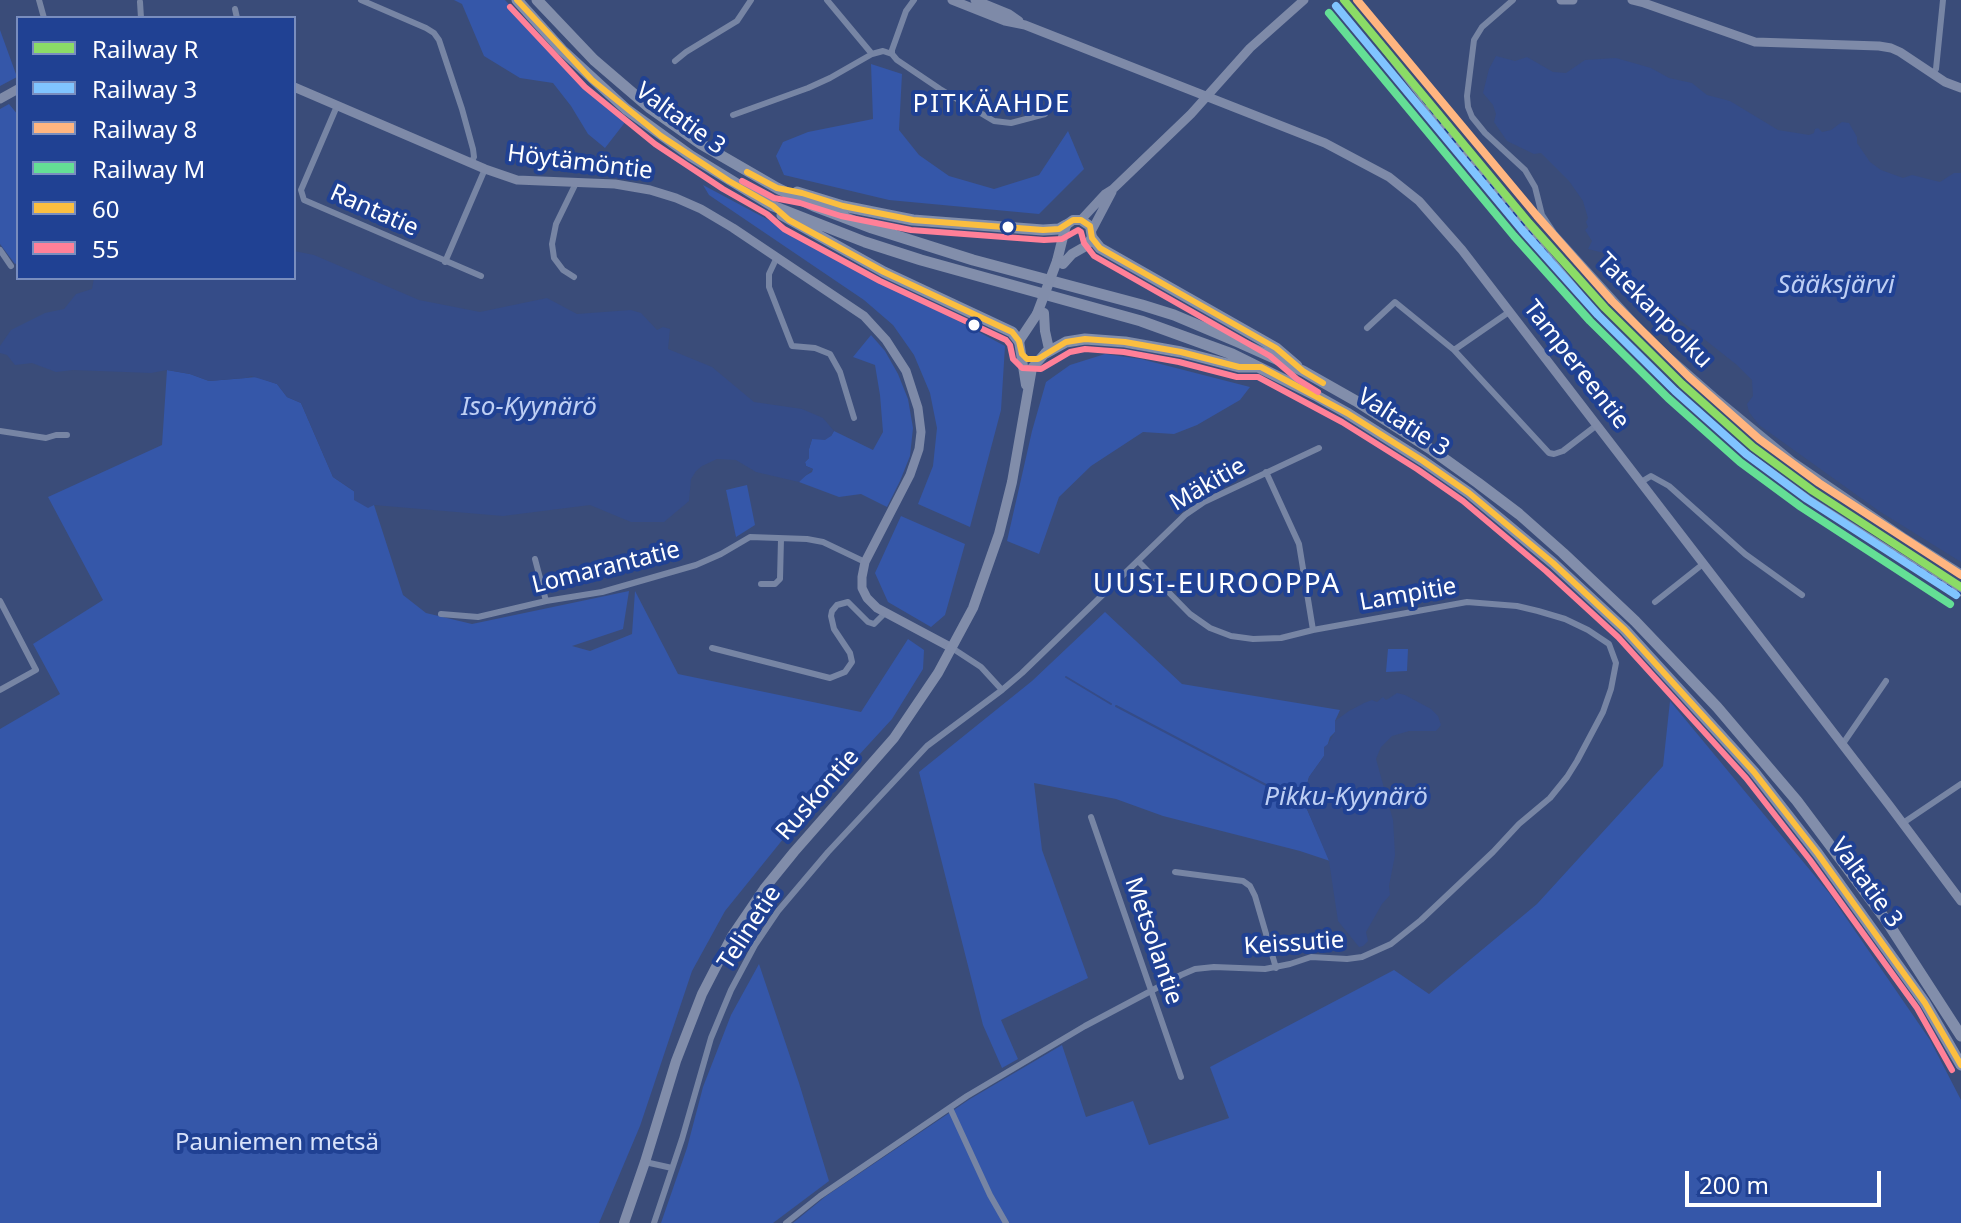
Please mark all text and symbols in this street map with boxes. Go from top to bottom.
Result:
legend [16,16,296,280]
text: Railway R [92,32,199,65]
text: Railway 3 [92,72,197,105]
street label: Valtatie 3 [629,77,731,161]
district label: PITKÄAHDE [912,89,1072,121]
text: Railway 8 [92,112,197,145]
street label: Höytämöntie [506,140,654,186]
text: Railway M [92,152,205,185]
street label: Rantatie [325,179,423,243]
text: 60 [92,192,119,225]
unlabelled marker [1000,219,1016,235]
text: 55 [92,232,119,265]
street label: Tatekanpolku [1590,247,1718,375]
water label: Sääksjärvi [1777,270,1895,302]
street label: Tampereentie [1517,295,1635,435]
unlabelled marker [966,317,982,333]
street label: Valtatie 3 [1352,383,1454,463]
water label: Iso-Kyynärö [461,392,597,424]
street label: Mäkitie [1165,452,1251,518]
street label: Lomarantatie [529,536,683,600]
district label: UUSI-EUROOPPA [1093,568,1341,602]
street label: Lampitie [1357,572,1459,618]
street label: Ruskontie [770,743,866,847]
water label: Pikku-Kyynärö [1264,782,1428,814]
street label: Valtatie 3 [1824,832,1908,934]
street label: Metsolantie [1118,873,1188,1009]
street label: Telinetie [712,881,788,975]
street label: Keissutie [1243,926,1345,962]
park label: Pauniemen metsä [175,1129,379,1157]
scale bar [1689,1155,1885,1205]
text: 200 m [1699,1168,1769,1201]

